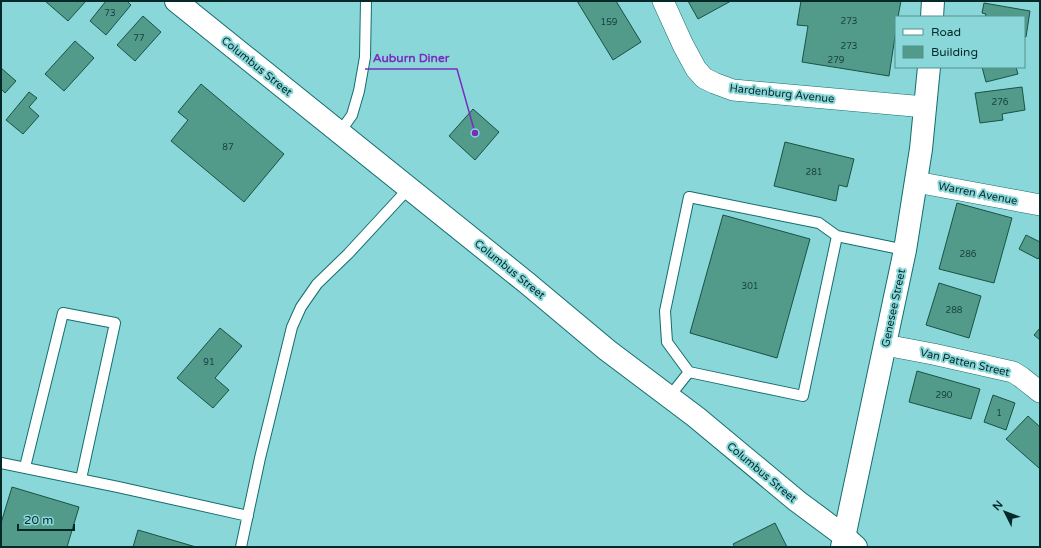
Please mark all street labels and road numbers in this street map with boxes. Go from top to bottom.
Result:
street label: Columbus Street [219,34,295,99]
street label: Hardenburg Avenue [729,82,835,105]
street label: Warren Avenue [937,179,1019,208]
street label: Columbus Street [472,237,548,302]
street label: Genesee Street [879,268,908,348]
street label: Van Patten Street [919,346,1011,379]
street label: Columbus Street [724,439,799,505]

